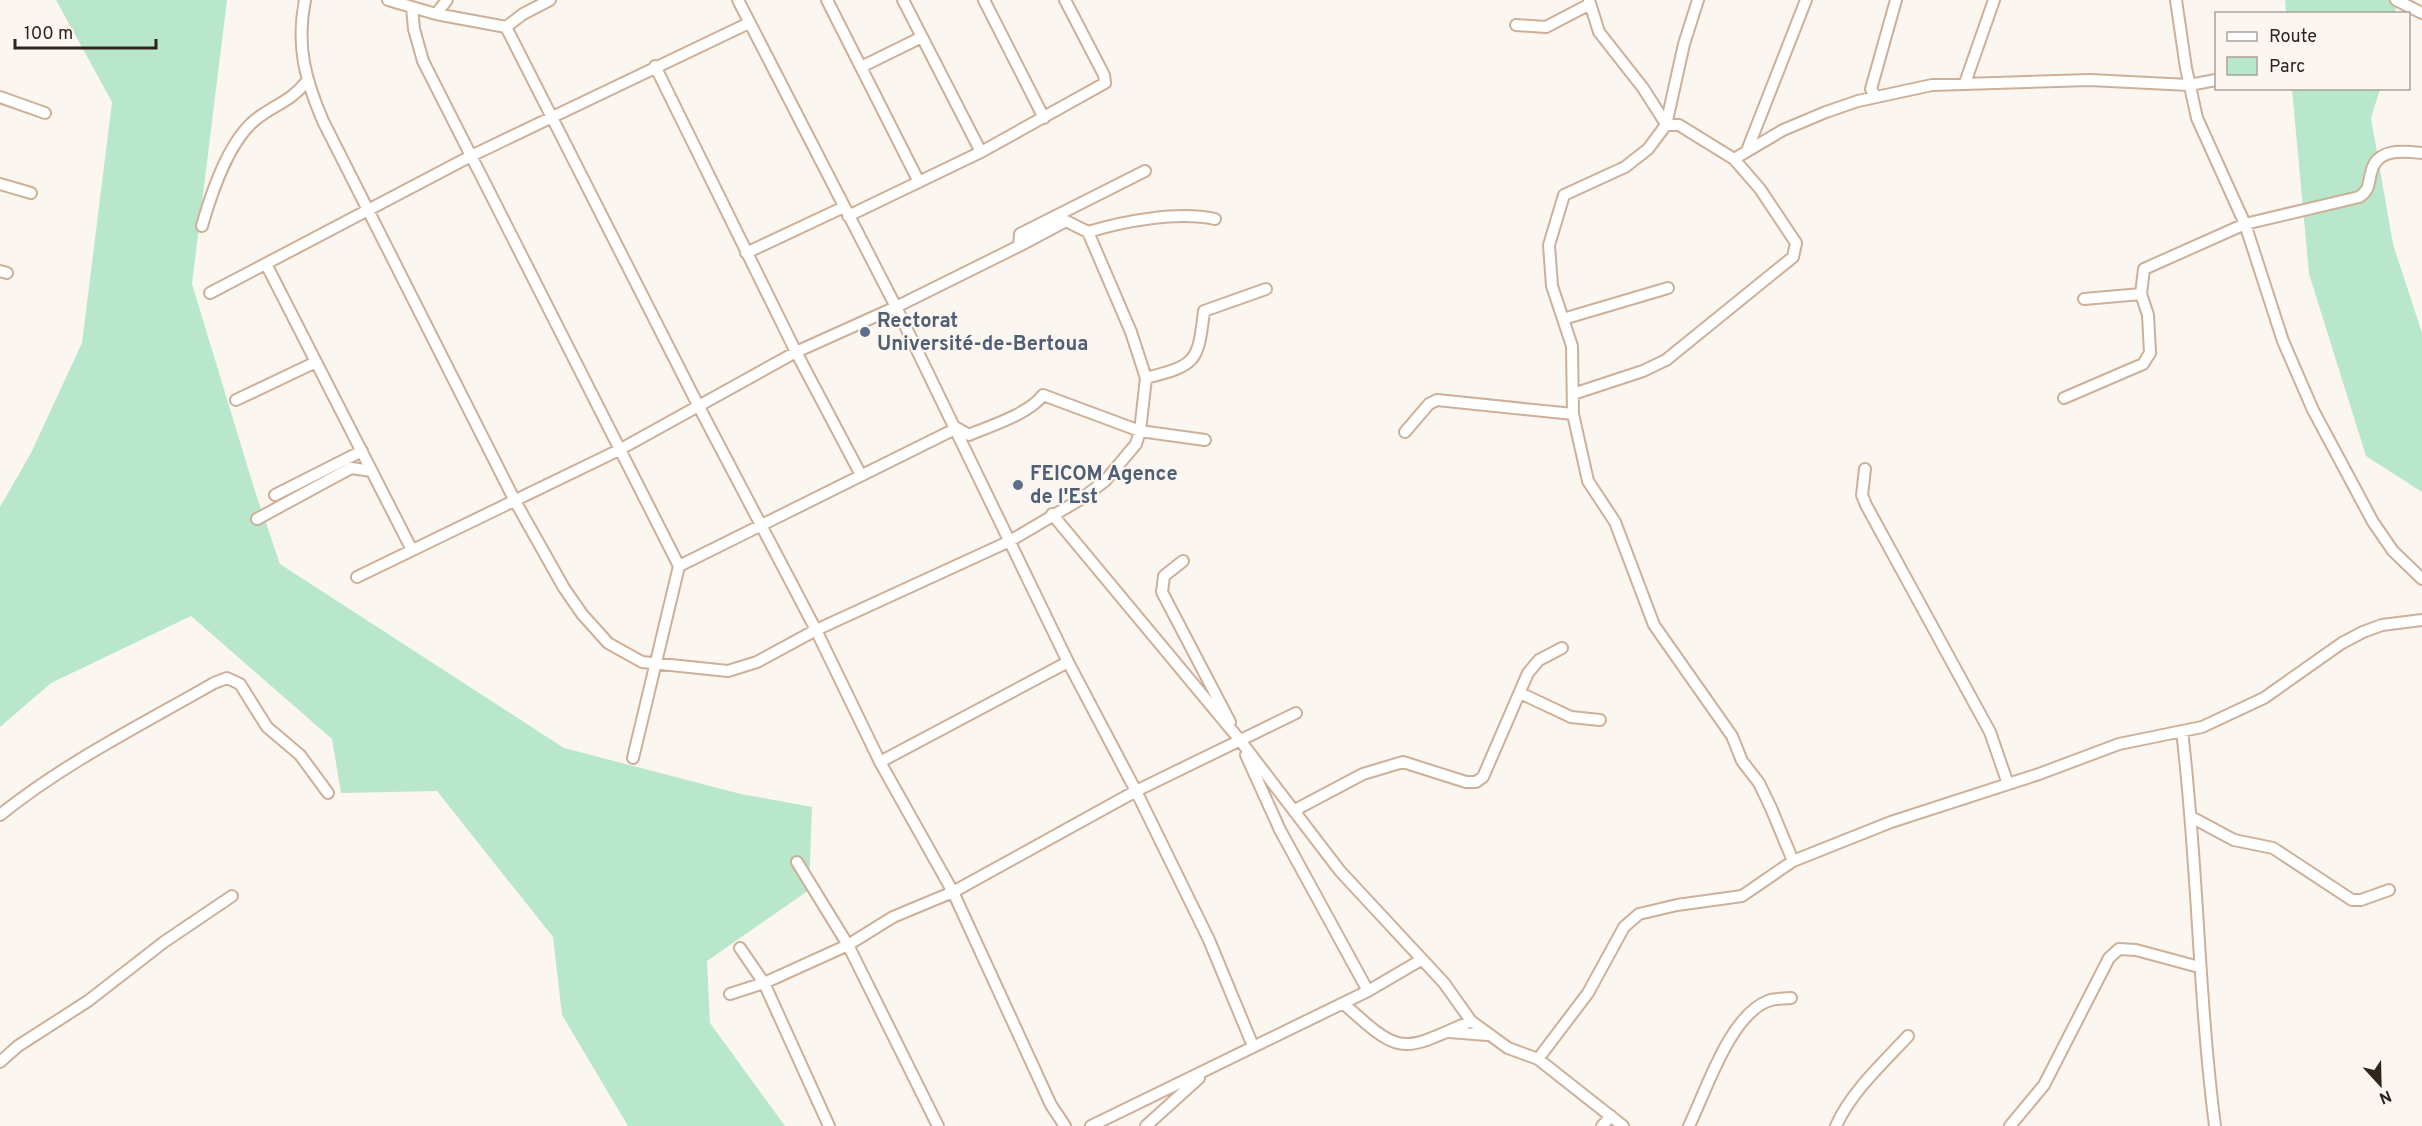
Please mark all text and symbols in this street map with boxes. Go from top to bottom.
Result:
scale bar [15,12,156,50]
legend [2215,12,2410,90]
text: 100 m [24,23,73,46]
text: Route [2269,26,2317,49]
text: Parc [2269,56,2305,79]
place label: Rectorat Université-de-Bertoua [877,309,1088,358]
marker: Rectorat Université-de-Bertoua [858,325,872,339]
place label: FEICOM Agence de l'Est [1030,462,1178,511]
marker: FEICOM Agence de l'Est [1011,478,1025,492]
north arrow [2350,1054,2410,1114]
text: N [2376,1085,2394,1107]

